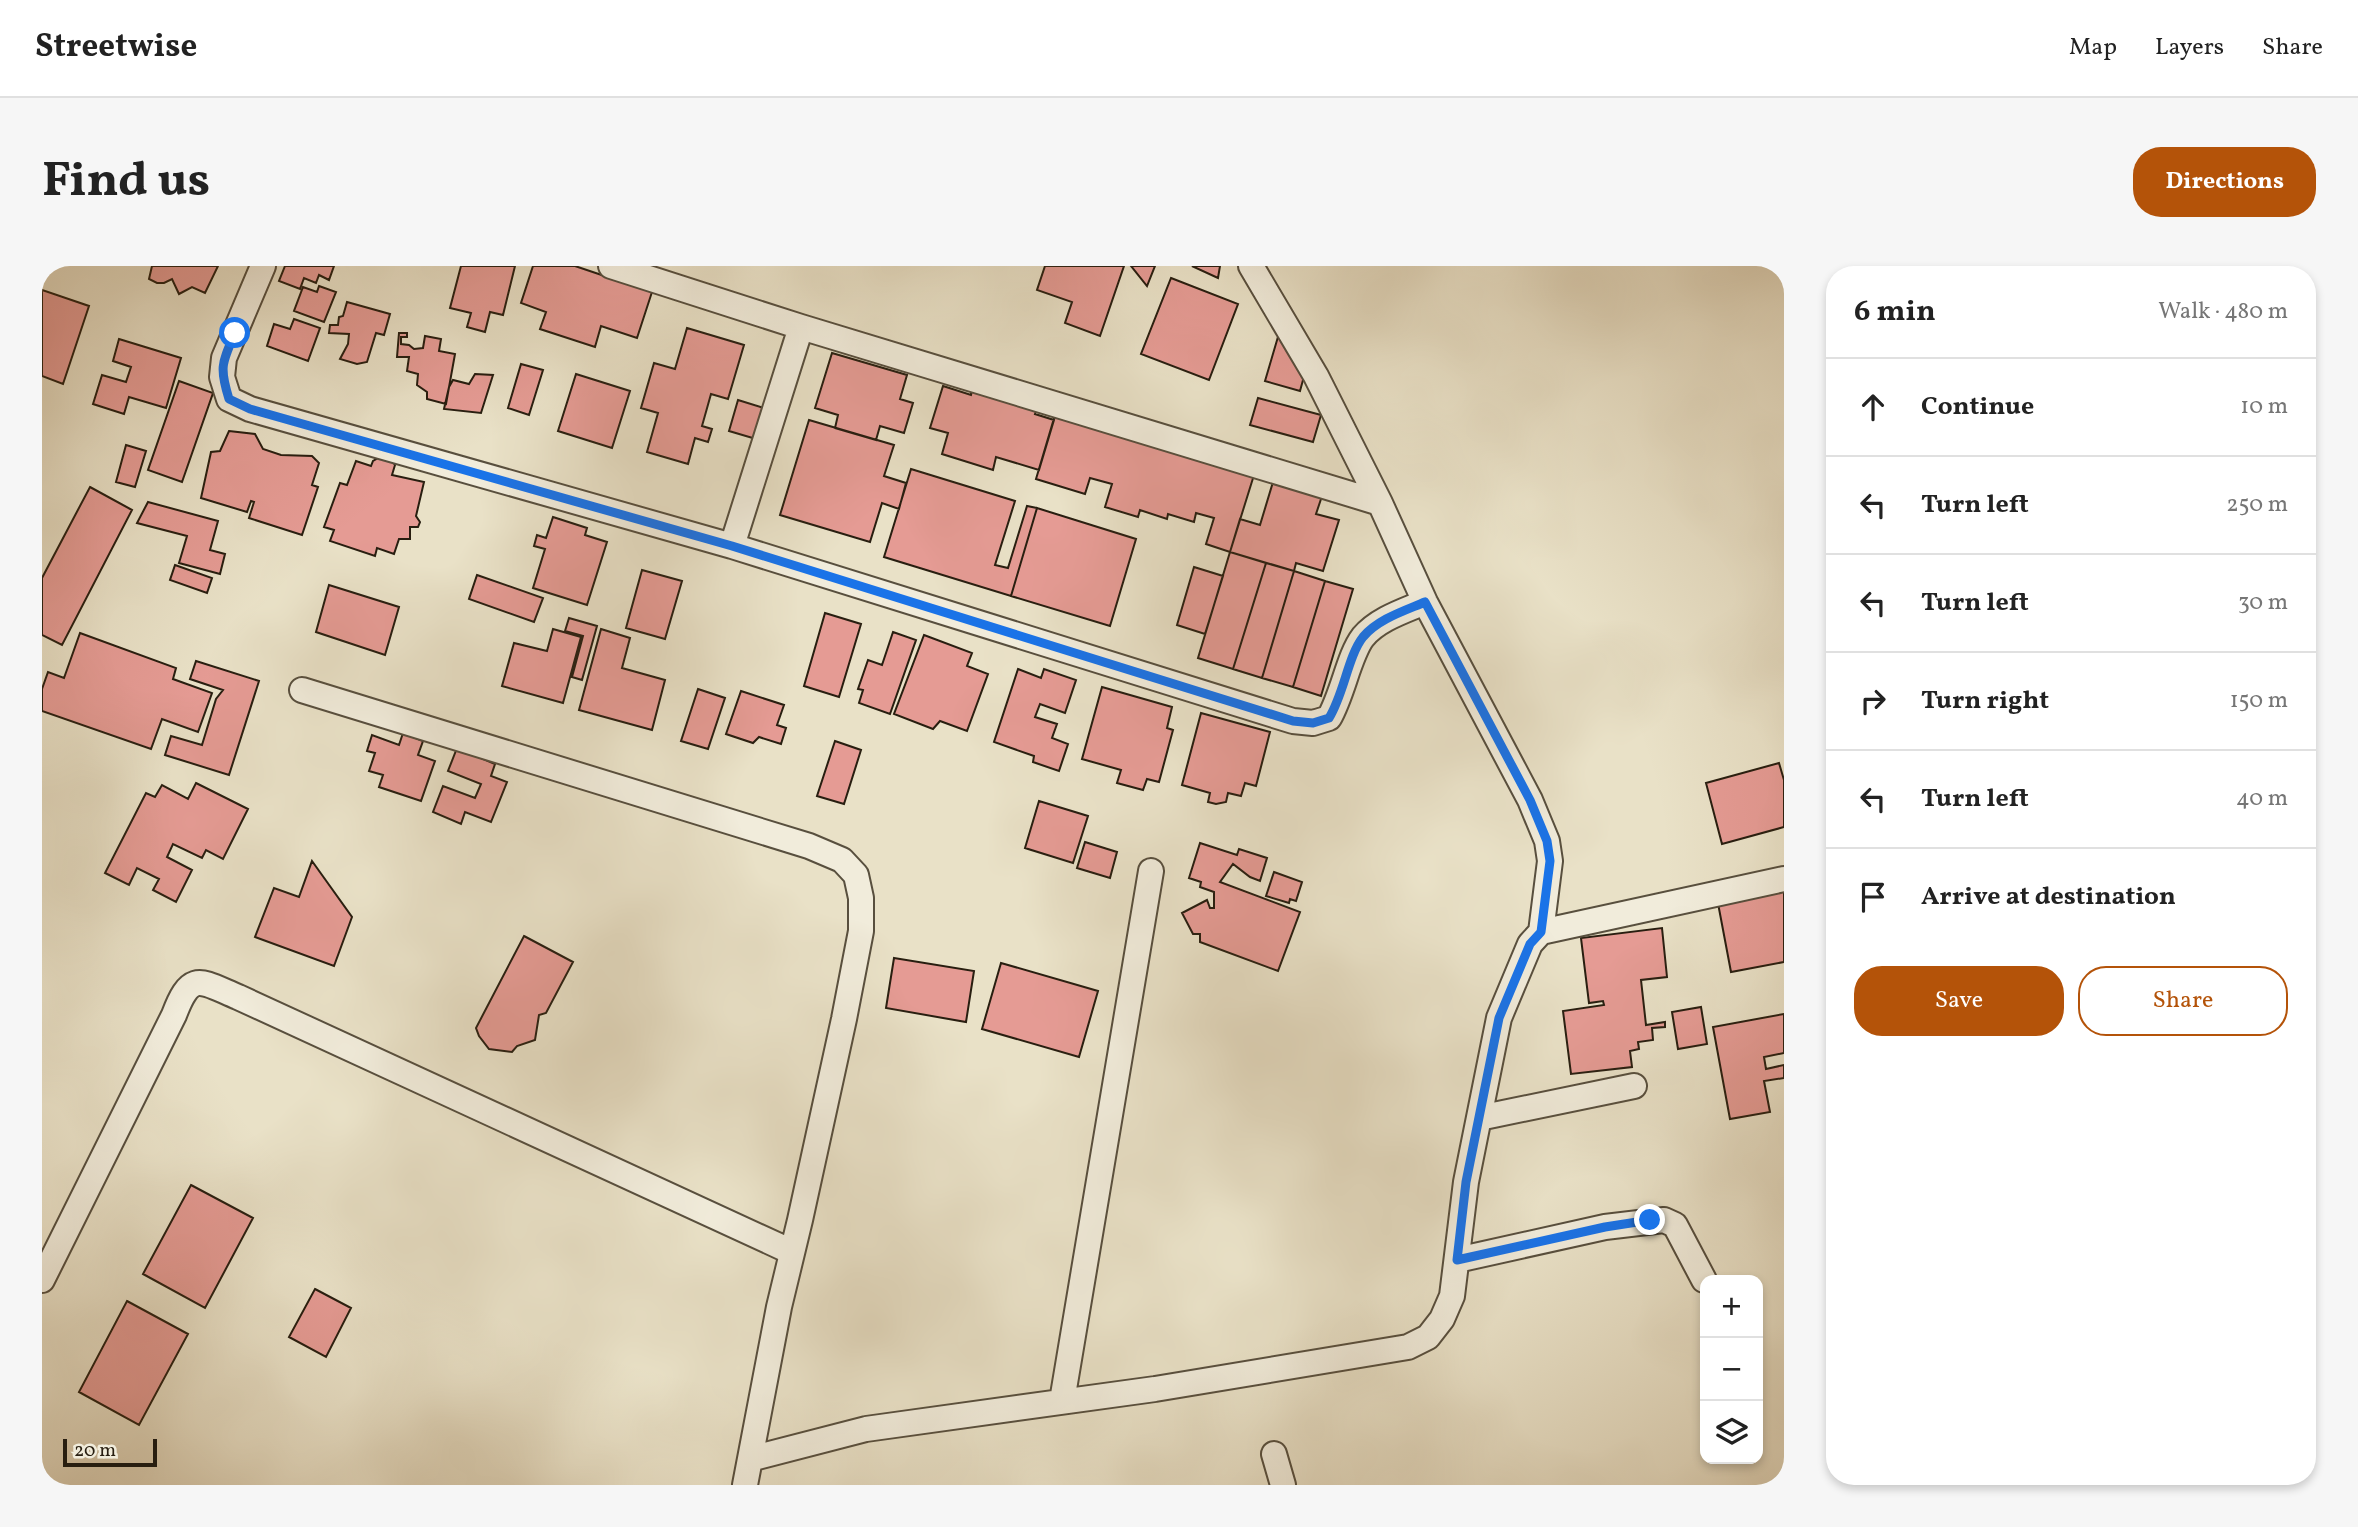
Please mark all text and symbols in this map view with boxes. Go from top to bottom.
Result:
text: Streetwise [35,25,197,71]
text: Map [2069,31,2117,65]
text: Layers [2155,31,2224,65]
text: Share [2262,31,2323,65]
button: Directions [2133,147,2316,217]
text: Find us [42,148,210,217]
text: 6 min [1854,291,1936,333]
text: Walk · 480 m [2158,296,2288,328]
route start [219,317,250,348]
icon: ahead [1854,388,1892,426]
text: Continue [1921,389,2034,425]
text: 10 m [2240,391,2288,423]
icon: left [1854,486,1892,524]
text: Turn left [1921,487,2029,523]
text: 250 m [2226,489,2288,521]
icon: left [1854,584,1892,622]
text: Turn left [1921,585,2029,621]
text: 30 m [2238,587,2288,619]
icon: right [1854,682,1892,720]
text: Turn right [1921,683,2049,719]
text: 150 m [2230,685,2288,717]
icon: left [1854,780,1892,818]
text: Turn left [1921,781,2029,817]
text: 40 m [2236,783,2288,815]
icon: arrive [1854,878,1892,916]
text: Arrive at destination [1921,879,2176,915]
button: Save [1854,966,2064,1036]
button: Share [2078,966,2288,1036]
route end [1634,1204,1665,1235]
map controls [1700,1275,1763,1464]
button: + [1700,1275,1763,1338]
button: − [1700,1338,1763,1401]
button: layers [1700,1401,1763,1464]
scale bar [63,1436,158,1468]
text: 20 m [74,1438,116,1464]

